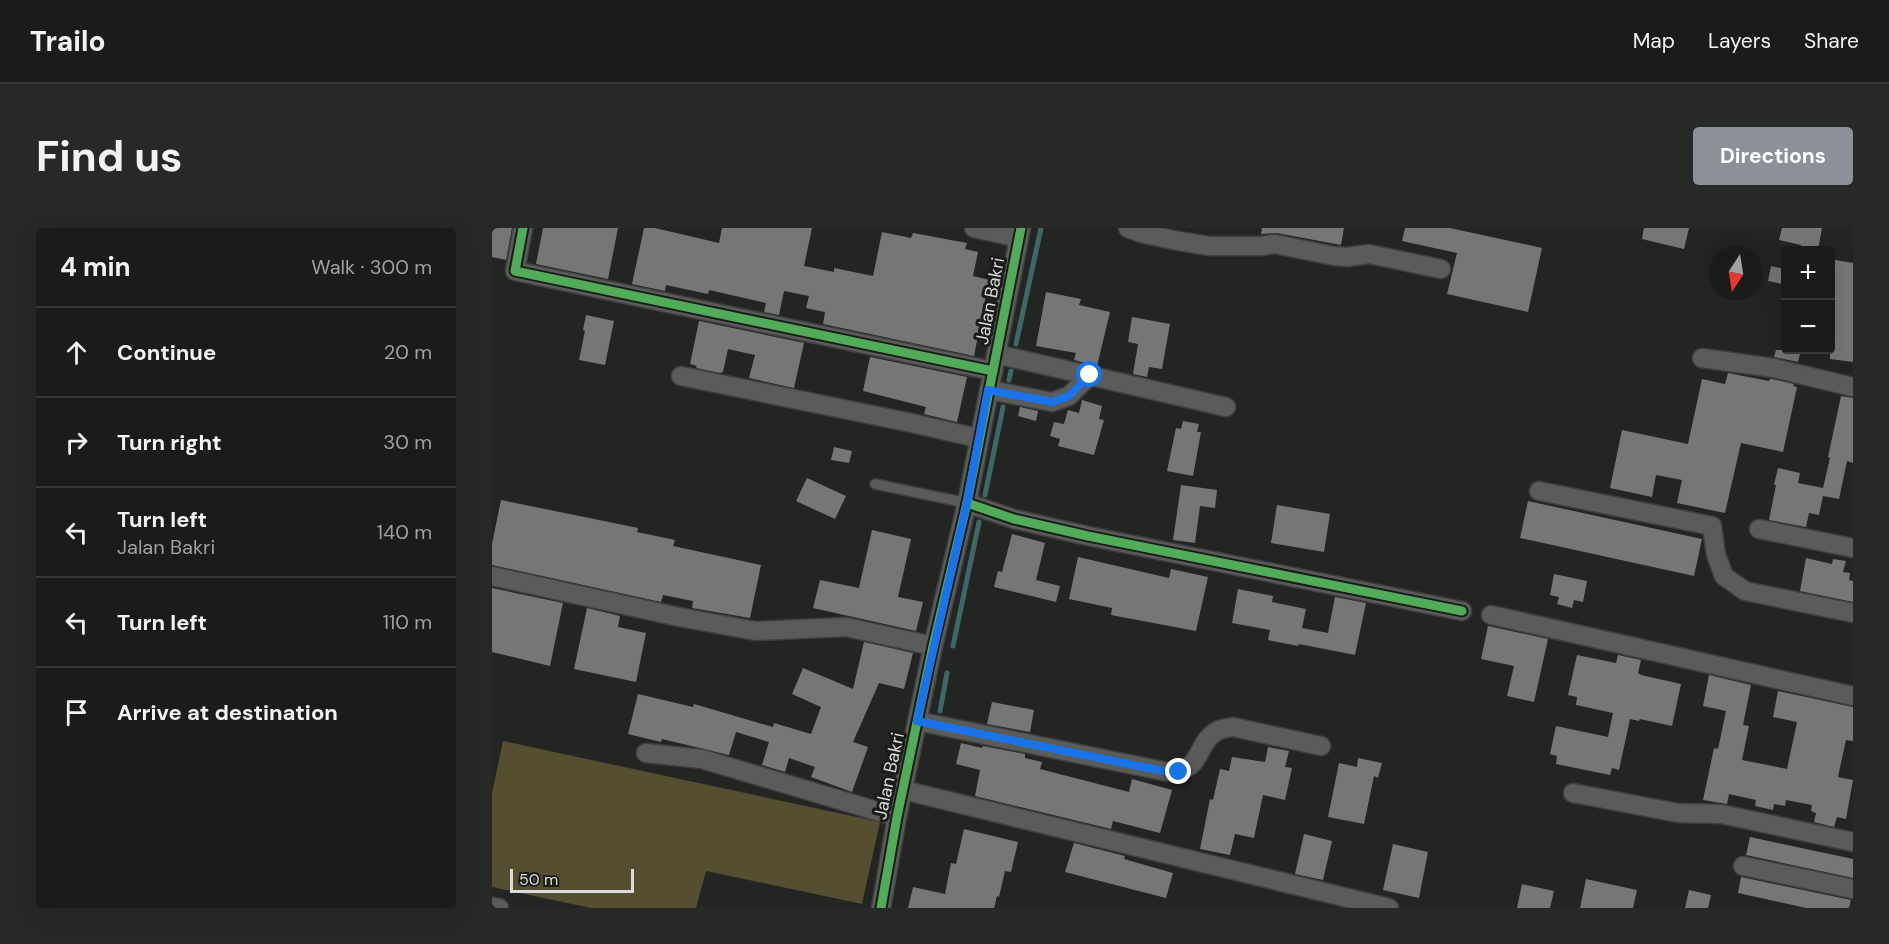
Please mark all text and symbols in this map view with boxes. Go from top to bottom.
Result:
text: Trailo [30,23,106,60]
text: Map [1633,27,1675,55]
text: Layers [1708,27,1771,55]
text: Share [1804,27,1859,55]
button: Directions [1693,127,1853,185]
text: Find us [36,129,182,184]
north arrow [1709,246,1763,300]
map controls [1781,246,1835,354]
button: + [1781,246,1835,300]
text: 4 min [60,250,131,284]
text: Walk · 300 m [311,254,432,280]
street label: Jalan Bakri [970,255,1010,347]
button: − [1781,300,1835,354]
icon: ahead [60,336,93,369]
text: Continue [117,338,216,367]
text: 20 m [384,339,432,365]
route start [1076,361,1102,387]
icon: right [60,426,93,459]
text: Turn right [117,428,222,457]
text: 30 m [383,429,432,455]
text: Turn left [117,505,207,534]
icon: left [60,516,93,549]
text: 140 m [377,519,432,545]
text: Jalan Bakri [117,534,215,560]
icon: left [60,606,93,639]
text: Turn left [117,608,207,637]
text: 110 m [383,609,432,635]
icon: arrive [60,696,93,729]
text: Arrive at destination [117,698,338,727]
street label: Jalan Bakri [868,730,910,822]
route end [1165,758,1191,784]
scale bar [510,866,634,894]
text: 50 m [519,869,558,890]

